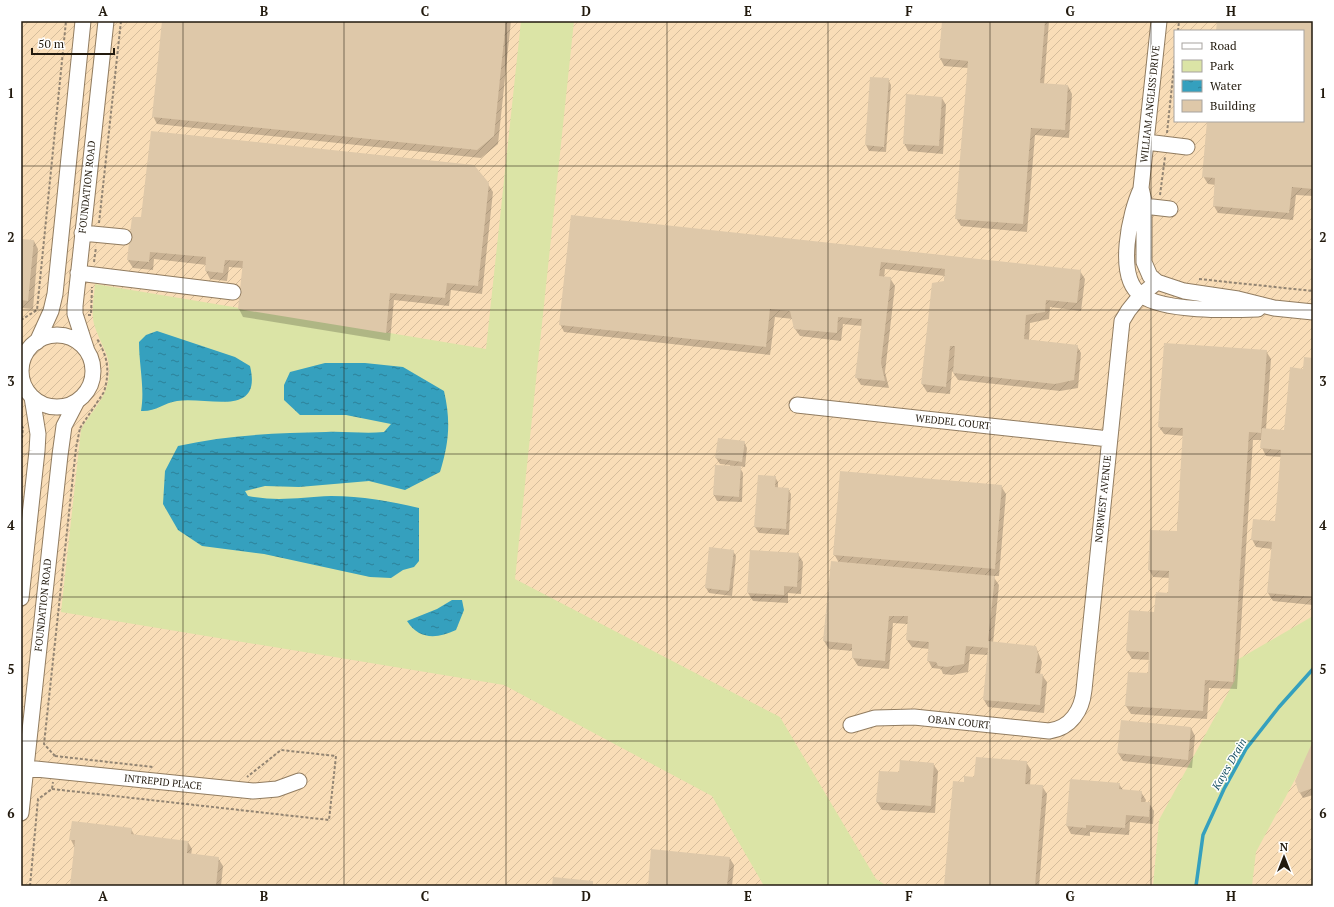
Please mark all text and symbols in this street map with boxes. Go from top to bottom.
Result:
text: A [98,2,108,20]
text: B [260,2,268,20]
text: C [421,2,429,20]
text: D [581,2,591,20]
text: E [744,2,752,20]
text: F [905,2,913,20]
text: G [1065,2,1075,20]
text: H [1226,2,1236,20]
scale bar [32,30,114,56]
legend [1174,30,1304,122]
text: 50 m [38,36,65,51]
text: Road [1210,38,1237,53]
street label: WILLIAM ANGLISS DRIVE [1137,45,1163,163]
text: Park [1210,58,1235,73]
text: Water [1210,78,1242,93]
text: 1 [7,84,15,102]
text: 1 [1319,84,1327,102]
text: Building [1210,98,1256,113]
street label: FOUNDATION ROAD [76,140,98,234]
text: 2 [7,228,15,246]
text: 2 [1319,228,1327,246]
text: 3 [7,372,15,390]
text: 3 [1319,372,1327,390]
street label: WEDDEL COURT [915,412,991,432]
street label: NORWEST AVENUE [1092,454,1114,543]
text: 4 [7,516,15,534]
text: 4 [1319,516,1327,534]
street label: FOUNDATION ROAD [32,558,54,652]
text: 5 [7,660,15,678]
text: 5 [1319,660,1327,678]
street label: OBAN COURT [927,712,991,732]
water label: Kayes Drain [1208,736,1249,793]
street label: INTREPID PLACE [123,771,203,793]
text: 6 [7,804,15,822]
text: 6 [1319,804,1327,822]
north arrow [1264,837,1304,877]
text: N [1280,840,1289,854]
text: A [98,887,108,905]
text: B [260,887,268,905]
text: C [421,887,429,905]
text: D [581,887,591,905]
text: E [744,887,752,905]
text: F [905,887,913,905]
text: G [1065,887,1075,905]
text: H [1226,887,1236,905]

